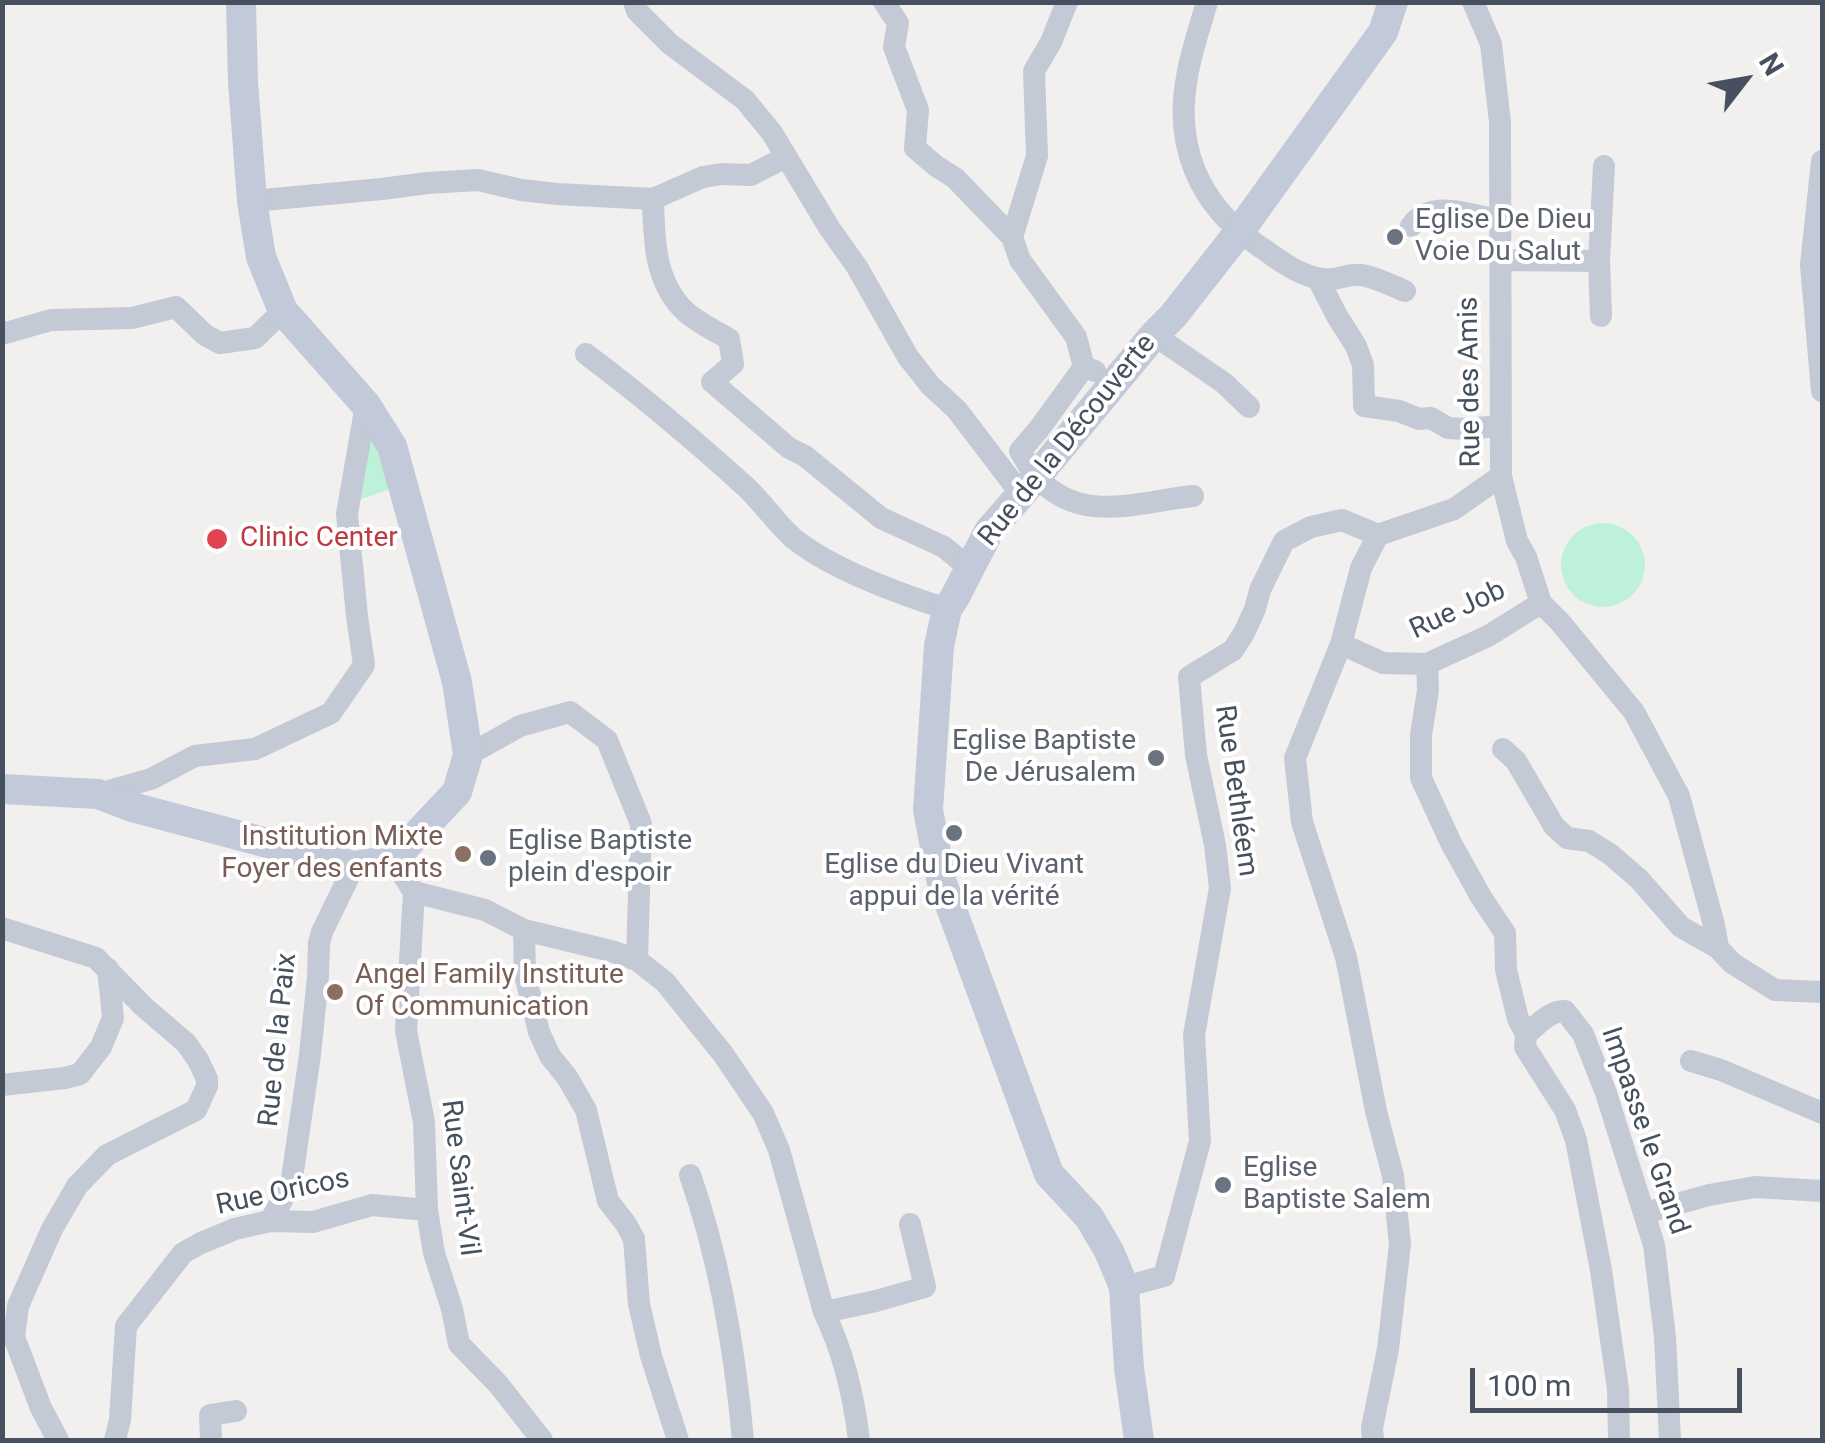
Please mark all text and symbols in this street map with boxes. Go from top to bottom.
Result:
north arrow [1695,30,1795,130]
text: N [1752,47,1790,81]
place label: Eglise De Dieu Voie Du Salut [1415,204,1592,270]
marker: Eglise De Dieu Voie Du Salut [1384,226,1406,248]
street label: Rue des Amis [1453,296,1489,468]
street label: Rue de la Découverte [972,328,1164,554]
place label: Clinic Center [240,522,398,556]
marker: Clinic Center [204,526,230,552]
street label: Rue Job [1405,574,1511,648]
street label: Rue Bethléem [1206,703,1264,879]
place label: Eglise Baptiste De Jérusalem [952,725,1136,791]
marker: Eglise Baptiste De Jérusalem [1145,747,1167,769]
place label: Institution Mixte Foyer des enfants [221,821,443,887]
marker: Eglise du Dieu Vivant appui de la vérité [943,822,965,844]
place label: Eglise Baptiste plein d'espoir [508,825,692,891]
marker: Institution Mixte Foyer des enfants [452,843,474,865]
marker: Eglise Baptiste plein d'espoir [477,847,499,869]
place label: Eglise du Dieu Vivant appui de la vérité [824,849,1084,915]
street label: Rue de la Paix [253,951,305,1129]
place label: Angel Family Institute Of Communication [355,959,624,1025]
marker: Angel Family Institute Of Communication [324,981,346,1003]
street label: Impasse le Grand [1593,1023,1695,1239]
street label: Rue Saint-Vil [433,1098,485,1258]
place label: Eglise Baptiste Salem [1243,1152,1431,1218]
street label: Rue Oricos [213,1163,353,1223]
marker: Eglise Baptiste Salem [1212,1174,1234,1196]
scale bar [1475,1348,1748,1410]
text: 100 m [1487,1368,1571,1403]

